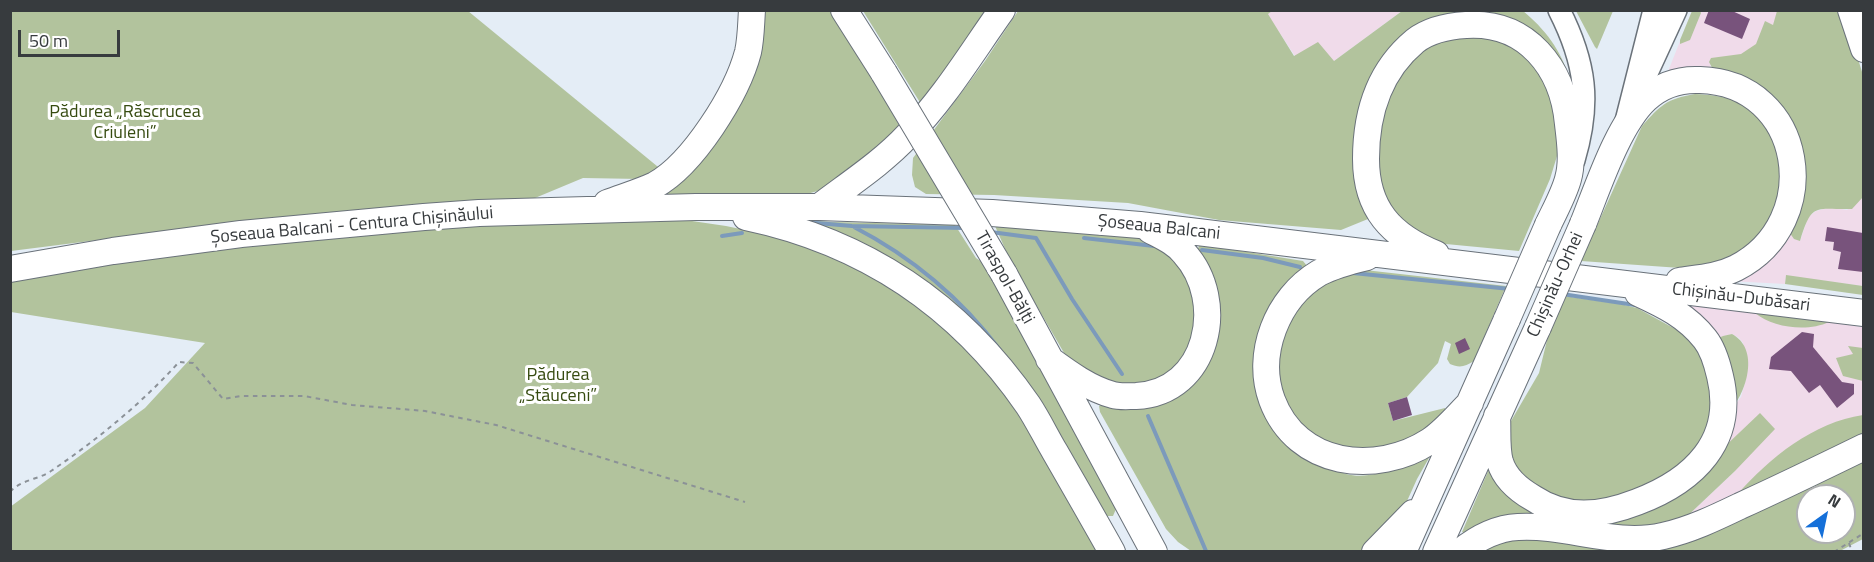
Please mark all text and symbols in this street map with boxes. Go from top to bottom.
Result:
scale bar [21,18,123,56]
text: 50 m [29,27,68,54]
park label: Pădurea „Răscrucea Criuleni” [49,102,201,144]
street label: Șoseaua Balcani - Centura Chișinăului [210,203,494,249]
street label: Șoseaua Balcani [1097,211,1221,245]
street label: Tiraspol-Bălți [970,228,1038,328]
street label: Chișinău-Orhei [1523,229,1589,341]
street label: Chișinău-Dubăsari [1671,279,1811,317]
park label: Pădurea „Stăuceni” [519,365,597,407]
north arrow [1796,484,1856,544]
text: N [1824,487,1846,514]

